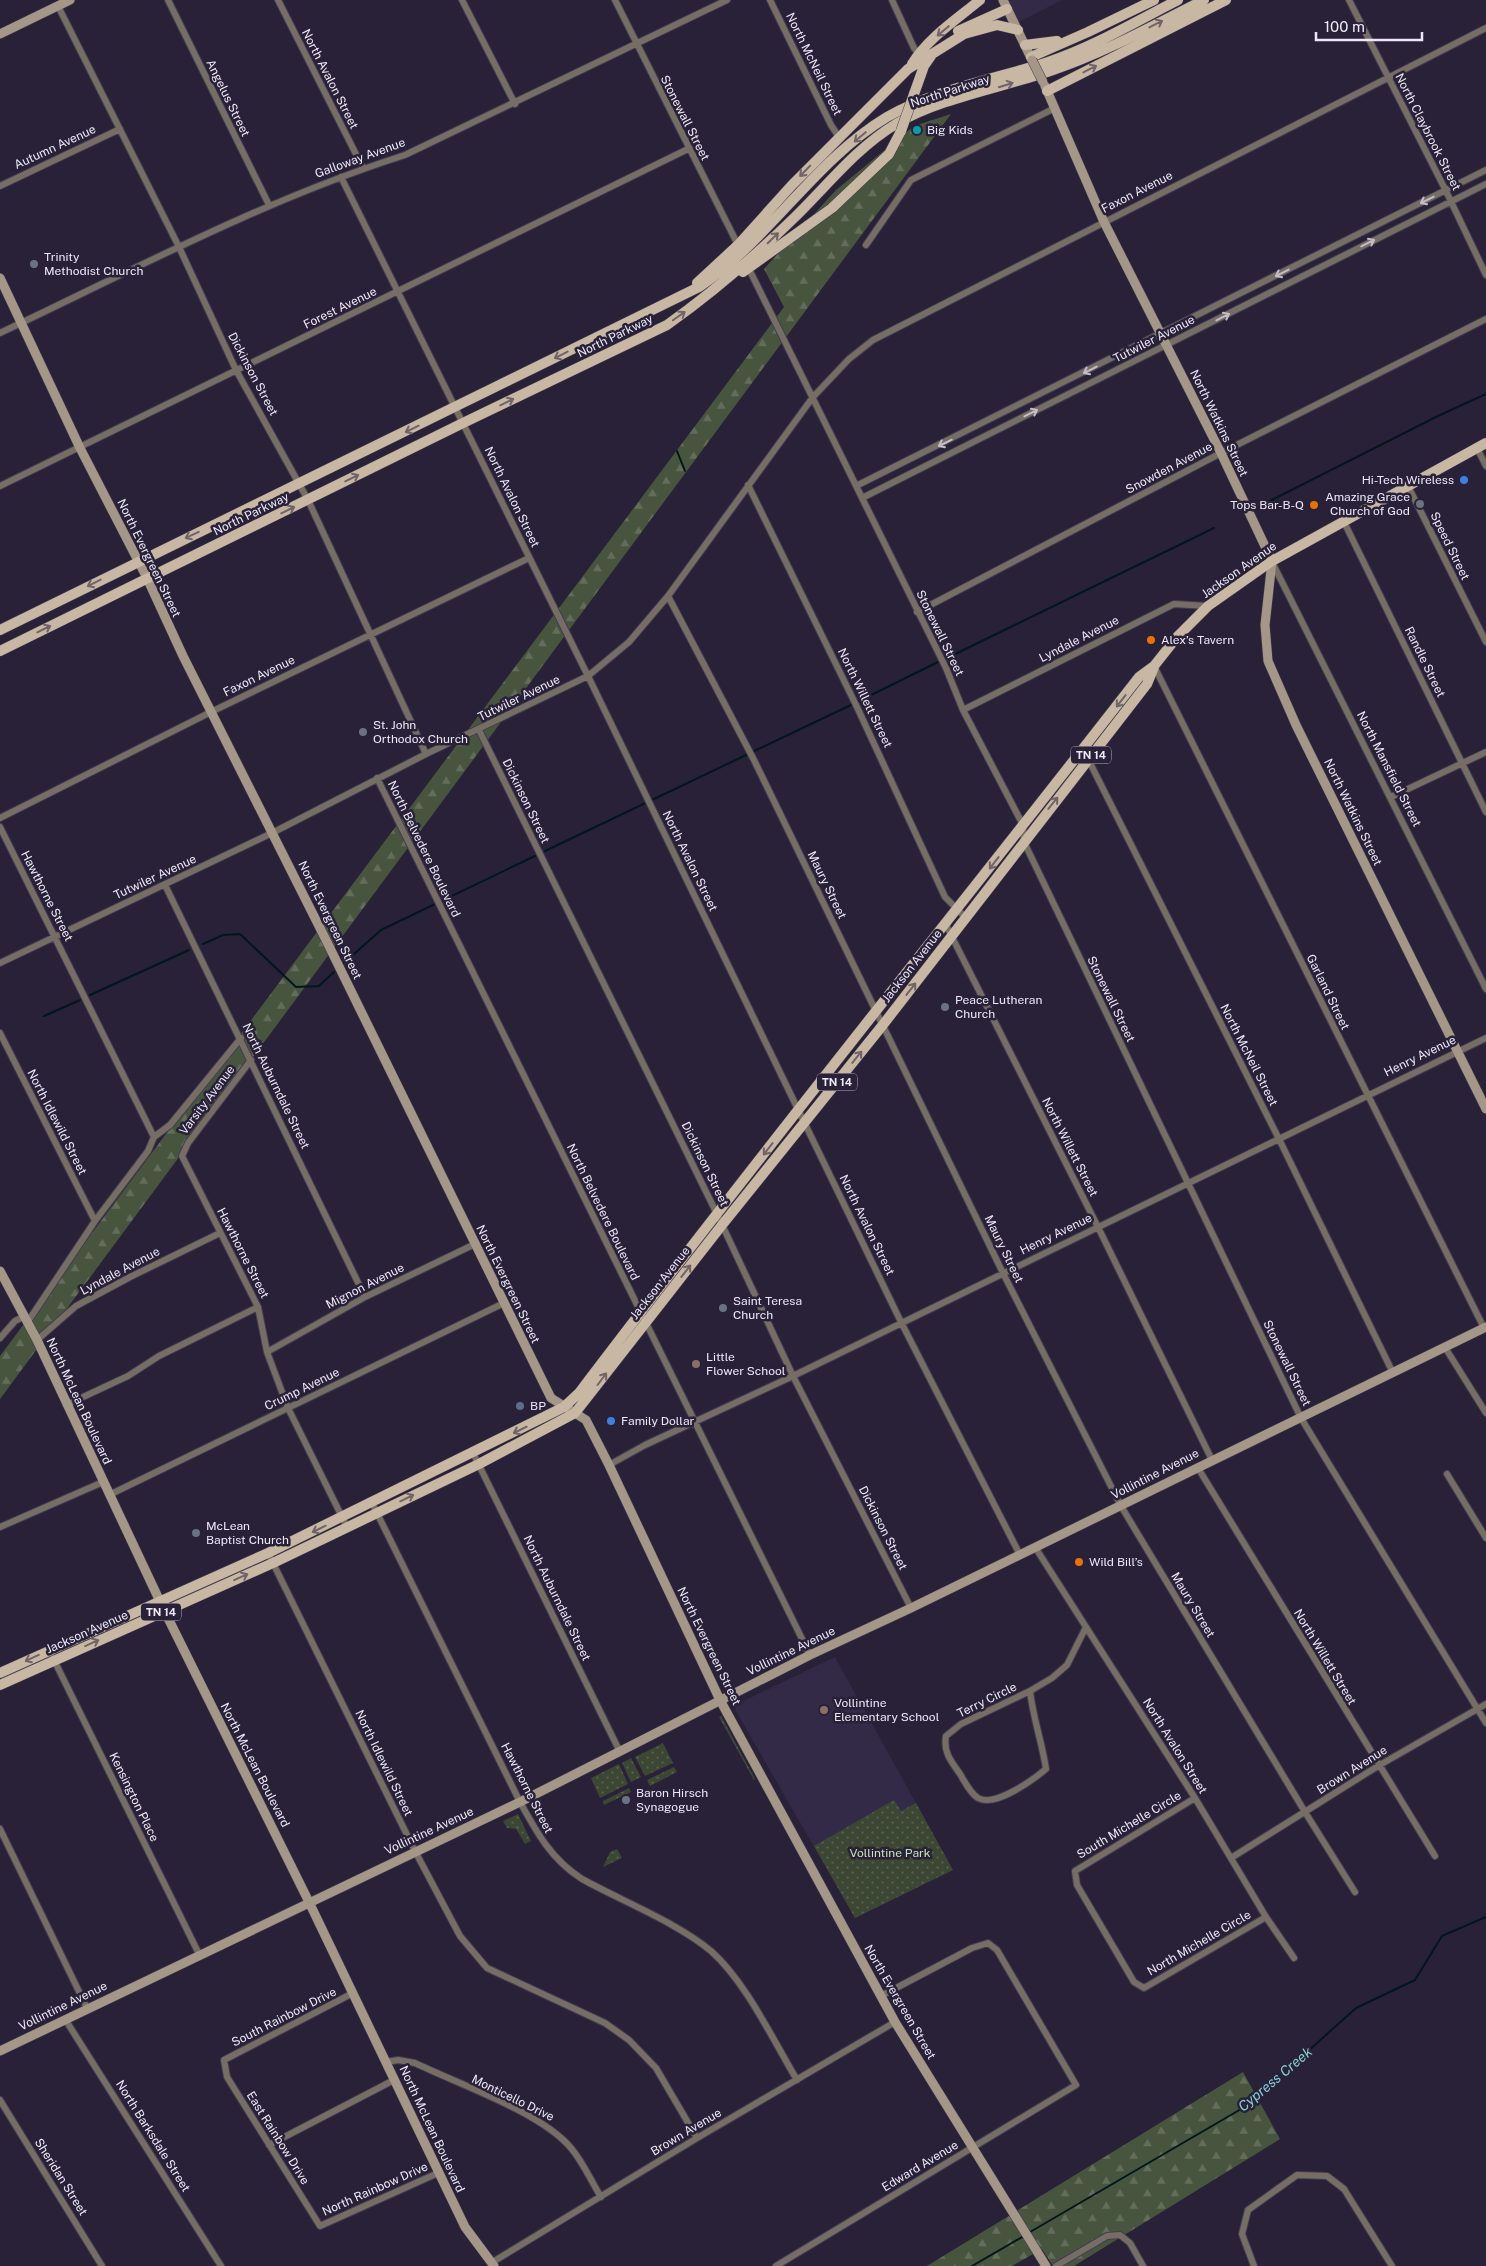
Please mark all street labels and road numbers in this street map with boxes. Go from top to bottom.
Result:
street label: North McNeil Street [783,11,845,118]
street label: North Avalon Street [299,27,361,132]
street label: Angelus Street [203,57,253,139]
street label: North Parkway [909,71,992,110]
street label: North Claybrook Street [1392,71,1464,193]
street label: Stonewall Street [658,73,713,163]
street label: Autumn Avenue [12,122,98,172]
street label: Galloway Avenue [313,135,407,181]
street label: Faxon Avenue [1099,168,1175,216]
street label: Forest Avenue [301,284,379,332]
street label: North Parkway [575,311,656,360]
street label: Tutwiler Avenue [1111,312,1197,366]
street label: Dickinson Street [225,330,281,418]
street label: North Watkins Street [1187,367,1251,479]
street label: Snowden Avenue [1123,439,1215,497]
street label: North Avalon Street [482,444,543,550]
street label: North Parkway [211,489,292,538]
street label: North Evergreen Street [114,497,184,620]
street label: Speed Street [1428,510,1473,583]
street label: Jackson Avenue [1199,539,1279,601]
street label: Stonewall Street [913,588,967,678]
street label: Lyndale Avenue [1037,613,1121,665]
street label: Randle Street [1402,624,1448,700]
street label: North Willett Street [835,646,895,750]
street label: Faxon Avenue [221,653,297,699]
street label: Tutwiler Avenue [476,672,562,724]
street label: North Mansfield Street [1354,709,1424,829]
road number: TN 14 [1071,746,1111,764]
street label: North Watkins Street [1321,756,1385,868]
street label: Dickinson Street [500,757,553,846]
street label: North Belvedere Boulevard [385,778,463,920]
street label: North Avalon Street [660,808,721,914]
street label: Hawthorne Street [18,848,76,944]
street label: Maury Street [805,849,850,921]
street label: Tutwiler Avenue [112,852,199,902]
street label: North Evergreen Street [295,859,365,982]
street label: Jackson Avenue [879,927,945,1005]
street label: Garland Street [1304,952,1352,1032]
street label: Stonewall Street [1084,954,1138,1044]
street label: North McNeil Street [1217,1002,1281,1108]
street label: North Auburndale Street [239,1021,313,1151]
street label: Henry Avenue [1382,1032,1458,1079]
street label: Varsity Avenue [176,1062,238,1137]
street label: North Idlewild Street [24,1067,90,1177]
road number: TN 14 [817,1074,857,1090]
street label: North Willett Street [1039,1095,1101,1199]
street label: Dickinson Street [679,1120,732,1209]
street label: North Belvedere Boulevard [564,1141,642,1283]
street label: North Avalon Street [837,1172,898,1278]
street label: Hawthorne Street [214,1205,272,1301]
street label: Henry Avenue [1018,1210,1094,1257]
street label: Maury Street [982,1213,1027,1285]
street label: North Evergreen Street [473,1223,543,1346]
street label: Lyndale Avenue [78,1244,162,1298]
street label: Jackson Avenue [627,1244,693,1322]
street label: Mignon Avenue [324,1260,407,1312]
street label: Stonewall Street [1260,1318,1314,1408]
street label: North McLean Boulevard [44,1336,114,1466]
street label: Crump Avenue [262,1365,342,1413]
street label: Vollintine Avenue [1109,1446,1201,1502]
street label: Dickinson Street [856,1484,910,1573]
street label: North Auburndale Street [520,1533,594,1663]
street label: Maury Street [1168,1570,1218,1640]
street label: North Evergreen Street [674,1585,744,1708]
road number: TN 14 [141,1604,181,1620]
street label: North Willett Street [1291,1607,1359,1708]
street label: Jackson Avenue [44,1608,130,1656]
street label: Vollintine Avenue [745,1623,838,1678]
street label: Terry Circle [955,1680,1019,1720]
street label: North Avalon Street [1140,1696,1210,1797]
street label: North McLean Boulevard [217,1700,293,1830]
street label: North Idlewild Street [352,1708,416,1819]
street label: Hawthorne Street [498,1740,556,1836]
street label: Brown Avenue [1314,1743,1390,1797]
street label: Kensington Place [106,1750,162,1844]
street label: South Michelle Circle [1074,1788,1184,1862]
street label: Vollintine Avenue [382,1804,476,1858]
street label: North Michelle Circle [1145,1907,1254,1978]
street label: North Evergreen Street [861,1942,939,2062]
street label: Vollintine Avenue [17,1978,110,2033]
street label: South Rainbow Drive [229,1984,339,2050]
street label: North McLean Boulevard [397,2064,467,2194]
street label: Monticello Drive [469,2072,557,2124]
street label: North Barksdale Street [113,2078,193,2195]
street label: East Rainbow Drive [244,2089,312,2187]
street label: Brown Avenue [648,2105,724,2159]
street label: Sheridan Street [32,2136,90,2218]
street label: Edward Avenue [879,2138,961,2194]
street label: North Rainbow Drive [320,2159,430,2219]

